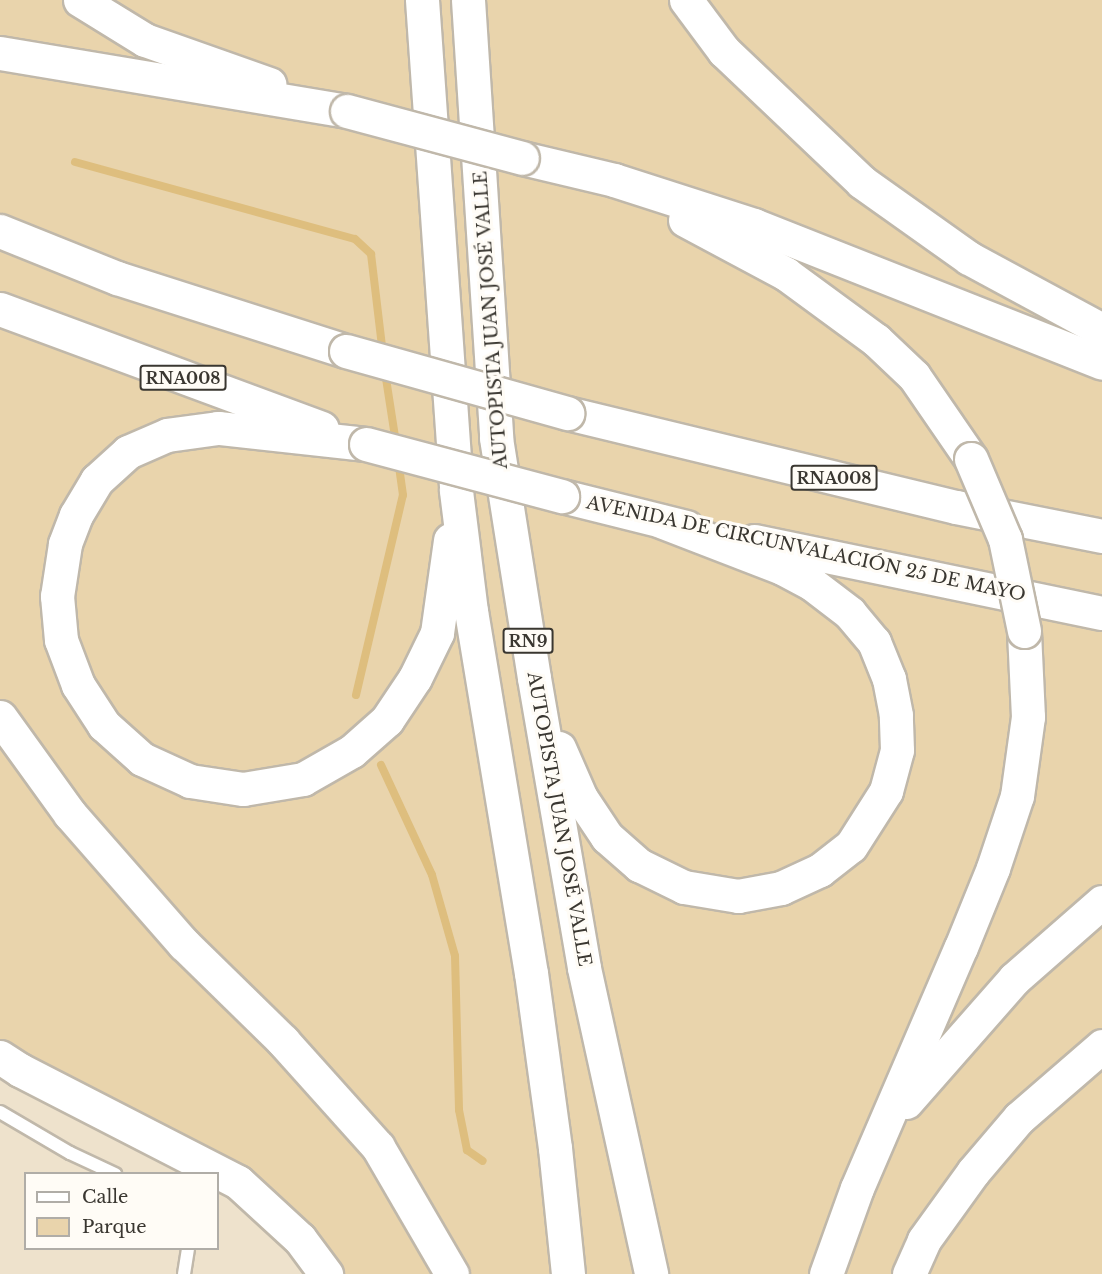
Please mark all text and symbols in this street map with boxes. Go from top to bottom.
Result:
street label: AUTOPISTA JUAN JOSÉ VALLE [470,170,512,470]
road number: RNA008 [140,365,226,391]
road number: RNA008 [790,465,878,491]
street label: AVENIDA DE CIRCUNVALACIÓN 25 DE MAYO [584,492,1028,606]
road number: RN9 [502,628,554,654]
street label: AUTOPISTA JUAN JOSÉ VALLE [522,669,596,969]
legend [24,1172,219,1250]
text: Calle [82,1186,128,1208]
text: Parque [82,1216,147,1238]

